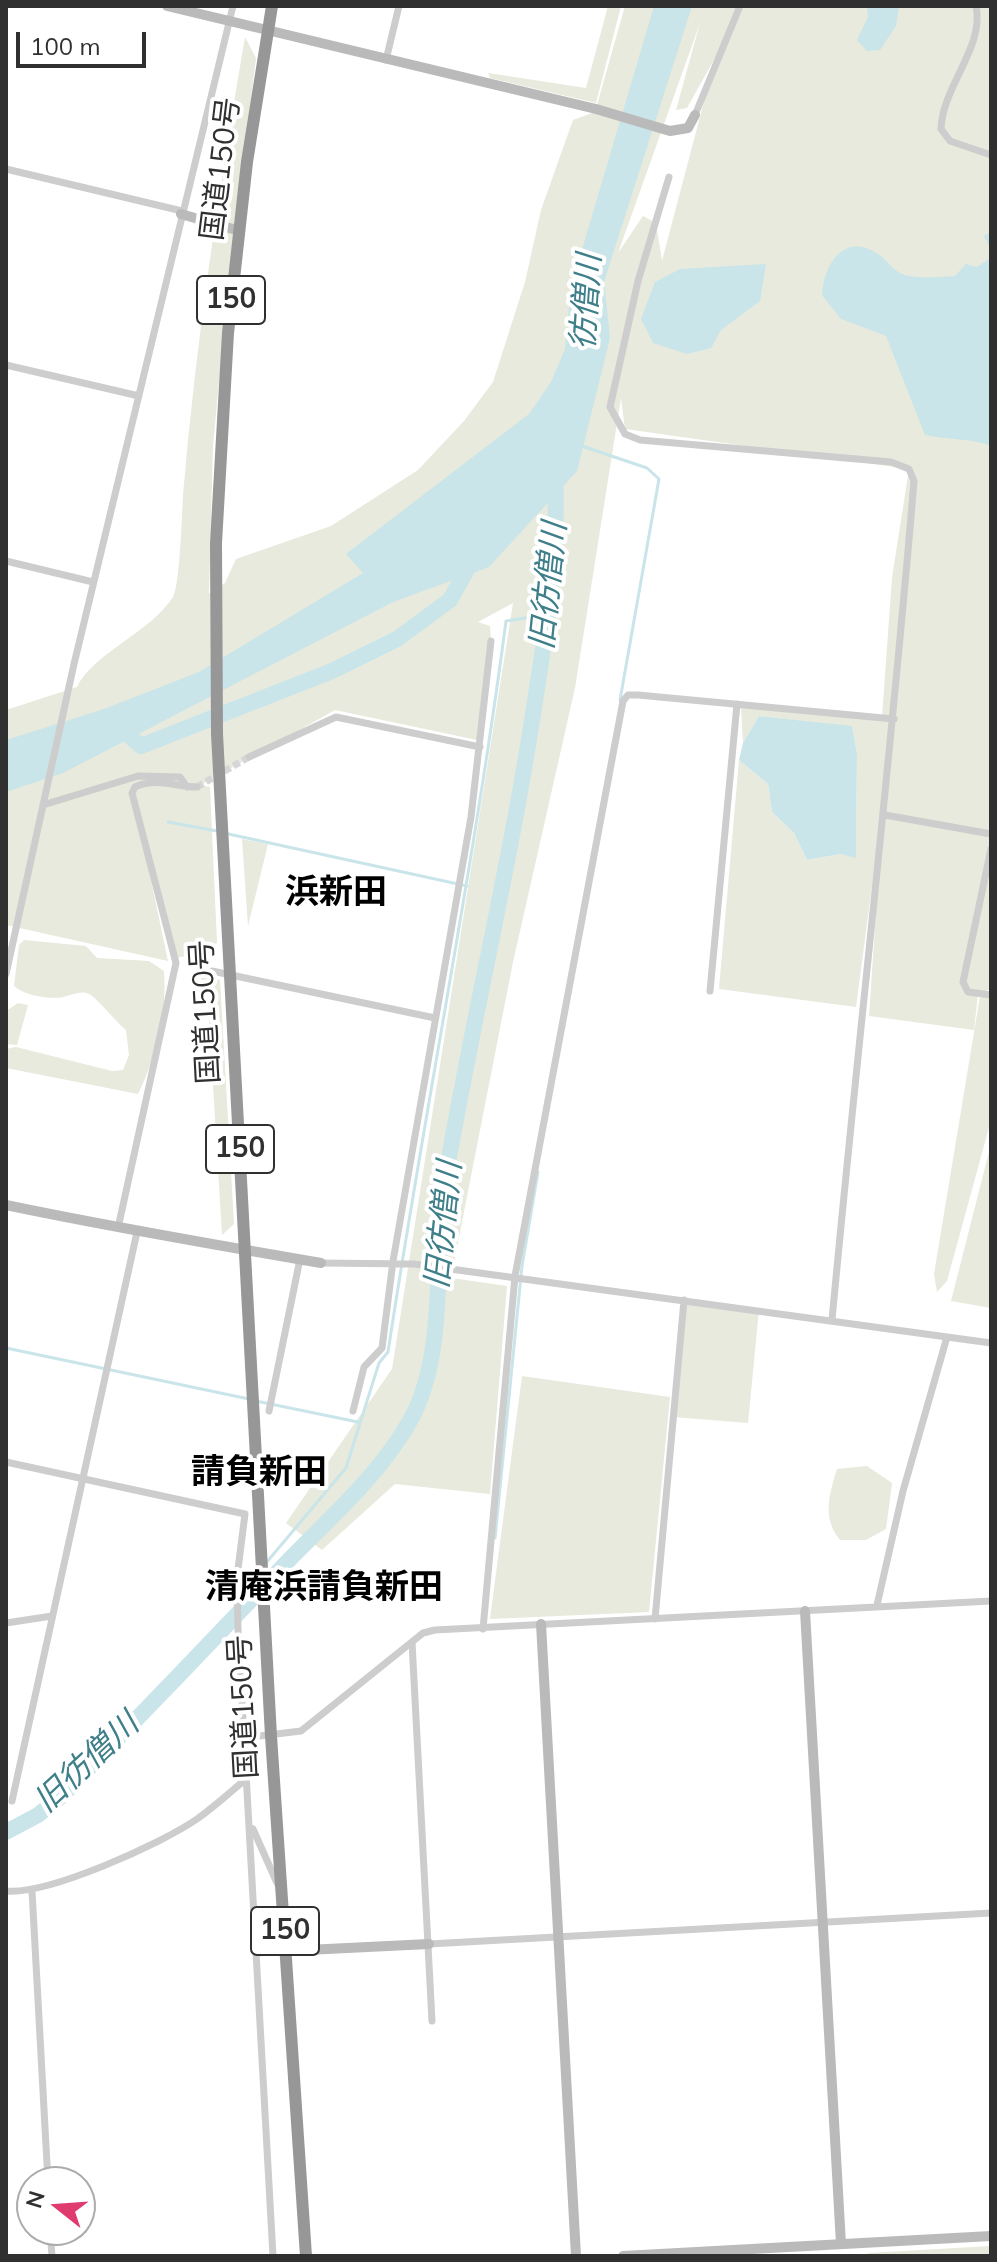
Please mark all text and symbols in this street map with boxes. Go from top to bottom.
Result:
scale bar [20,16,150,66]
text: 100 m [30,31,101,61]
street label: 国道150号 [194,95,248,243]
water label: 彷僧川 [564,253,610,351]
road number: 150 [197,276,265,324]
water label: 旧彷僧川 [523,520,575,652]
district label: 浜新田 [285,873,387,913]
street label: 国道150号 [184,939,228,1085]
road number: 150 [206,1125,274,1173]
water label: 旧彷僧川 [418,1159,470,1291]
district label: 請負新田 [191,1453,327,1493]
district label: 清庵浜請負新田 [205,1568,443,1608]
street label: 国道150号 [222,1634,266,1780]
water label: 旧彷僧川 [27,1705,147,1821]
road number: 150 [251,1907,319,1955]
north arrow [16,2166,96,2246]
text: N [19,2188,51,2212]

